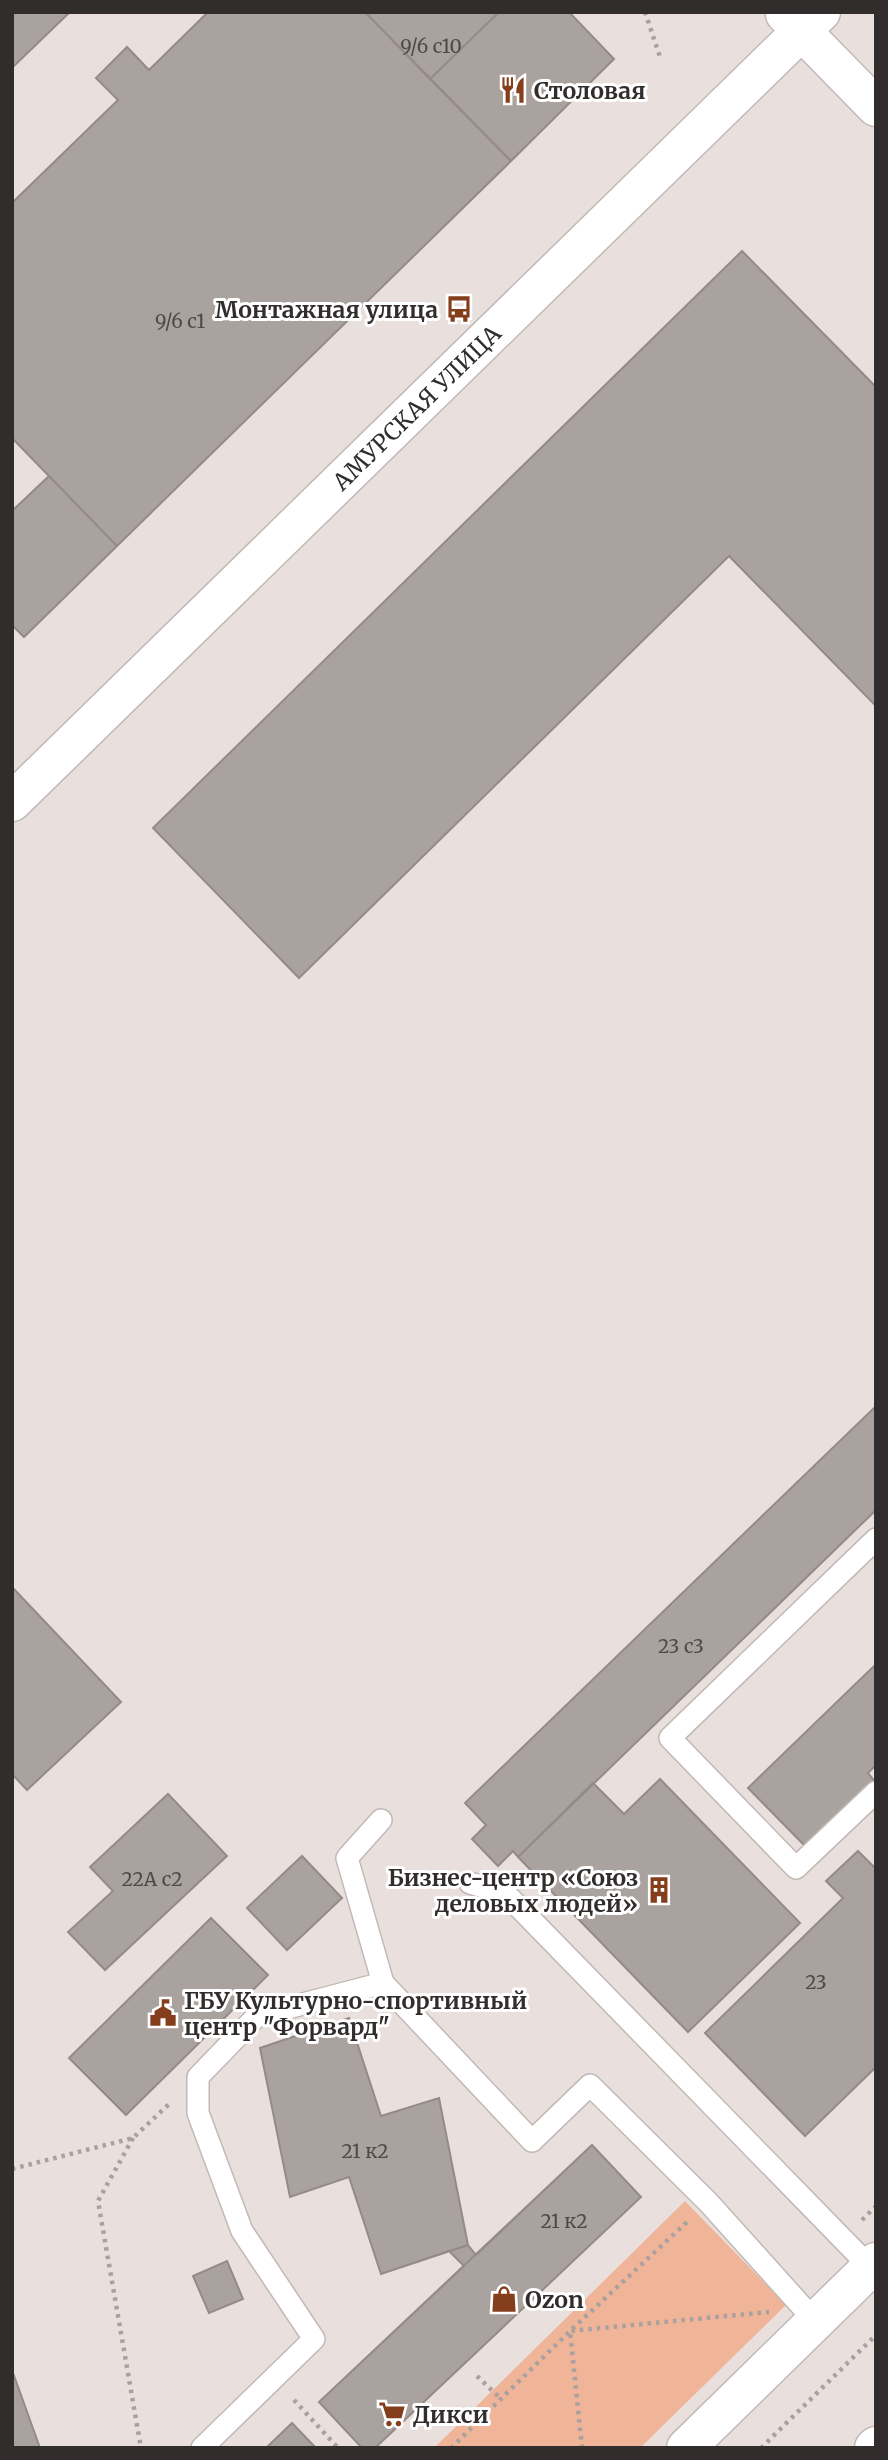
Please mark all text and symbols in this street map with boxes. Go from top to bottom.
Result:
house number: 9/6 с10 [400,34,462,58]
restaurant icon: Столовая [498,75,528,105]
place label: Столовая [534,76,646,105]
bus stop icon: Монтажная улица [444,294,474,324]
place label: Монтажная улица [215,295,438,324]
house number: 9/6 с1 [155,309,205,333]
street label: АМУРСКАЯ УЛИЦА [325,318,507,497]
house number: 23 c3 [658,1634,704,1658]
place label: Бизнес-центр «Союз деловых людей» [388,1863,638,1918]
house number: 22А с2 [121,1867,183,1891]
building icon: Бизнес-центр «Союз деловых людей» [644,1875,674,1905]
house number: 23 [805,1970,827,1994]
place label: ГБУ Культурно-спортивный центр "Форвард" [184,1986,527,2041]
public building icon: ГБУ Культурно-спортивный центр "Форвард" [148,1998,178,2028]
house number: 21 к2 [341,2139,389,2163]
house number: 21 к2 [540,2209,588,2233]
shop icon: Ozon [489,2284,519,2314]
place label: Ozon [525,2285,584,2314]
supermarket icon: Дикси [377,2399,407,2429]
place label: Дикси [413,2400,489,2429]

